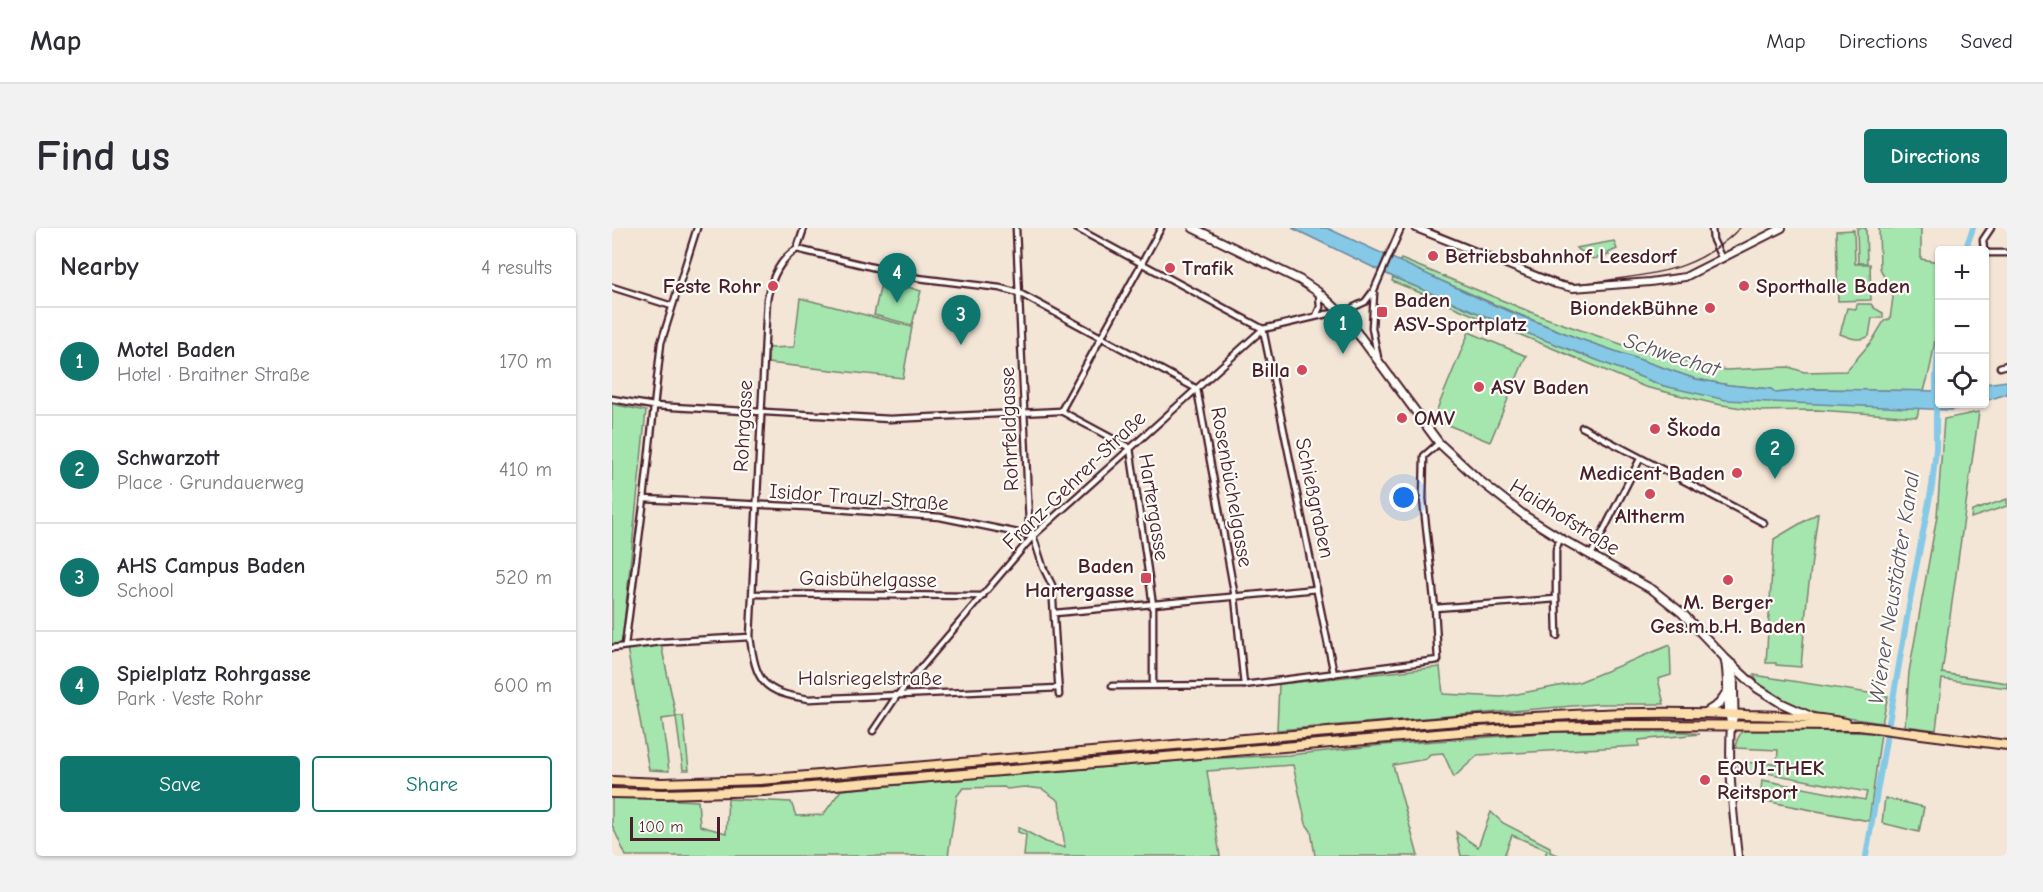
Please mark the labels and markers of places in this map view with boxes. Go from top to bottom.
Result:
place label: Betriebsbahnhof Leesdorf [1445,244,1678,268]
marker: Betriebsbahnhof Leesdorf [1426,249,1440,263]
pin: 4 [878,254,916,303]
place label: Trafik [1182,256,1234,280]
marker: Trafik [1163,261,1177,275]
place label: Feste Rohr [663,274,762,298]
place label: Sporthalle Baden [1756,274,1910,298]
marker: Feste Rohr [766,279,780,293]
marker: Sporthalle Baden [1737,279,1751,293]
place label: Baden ASV-Sportplatz [1394,288,1527,336]
pin: 3 [942,296,980,345]
place label: BiondekBühne [1570,296,1698,320]
marker: BiondekBühne [1703,301,1717,315]
pin: 1 [1324,304,1362,354]
marker: Baden ASV-Sportplatz [1375,305,1389,319]
place label: Billa [1251,358,1290,382]
marker: Billa [1295,363,1309,377]
place label: ASV Baden [1491,375,1589,399]
marker: ASV Baden [1472,380,1486,394]
place label: OMV [1414,406,1456,430]
marker: OMV [1395,411,1409,425]
place label: Škoda [1667,417,1721,441]
marker: Škoda [1648,422,1662,436]
pin: 2 [1756,430,1794,479]
place label: Medicent Baden [1580,461,1725,485]
marker: Medicent Baden [1730,466,1744,480]
marker: Altherm [1643,487,1657,501]
place label: Altherm [1615,504,1685,528]
place label: Baden Hartergasse [1025,554,1134,602]
marker: Baden Hartergasse [1139,571,1153,585]
marker: M. Berger Ges.m.b.H. Baden [1721,573,1735,587]
place label: M. Berger Ges.m.b.H. Baden [1650,590,1806,638]
place label: EQUI-THEK Reitsport [1717,756,1824,804]
marker: EQUI-THEK Reitsport [1698,773,1712,787]

